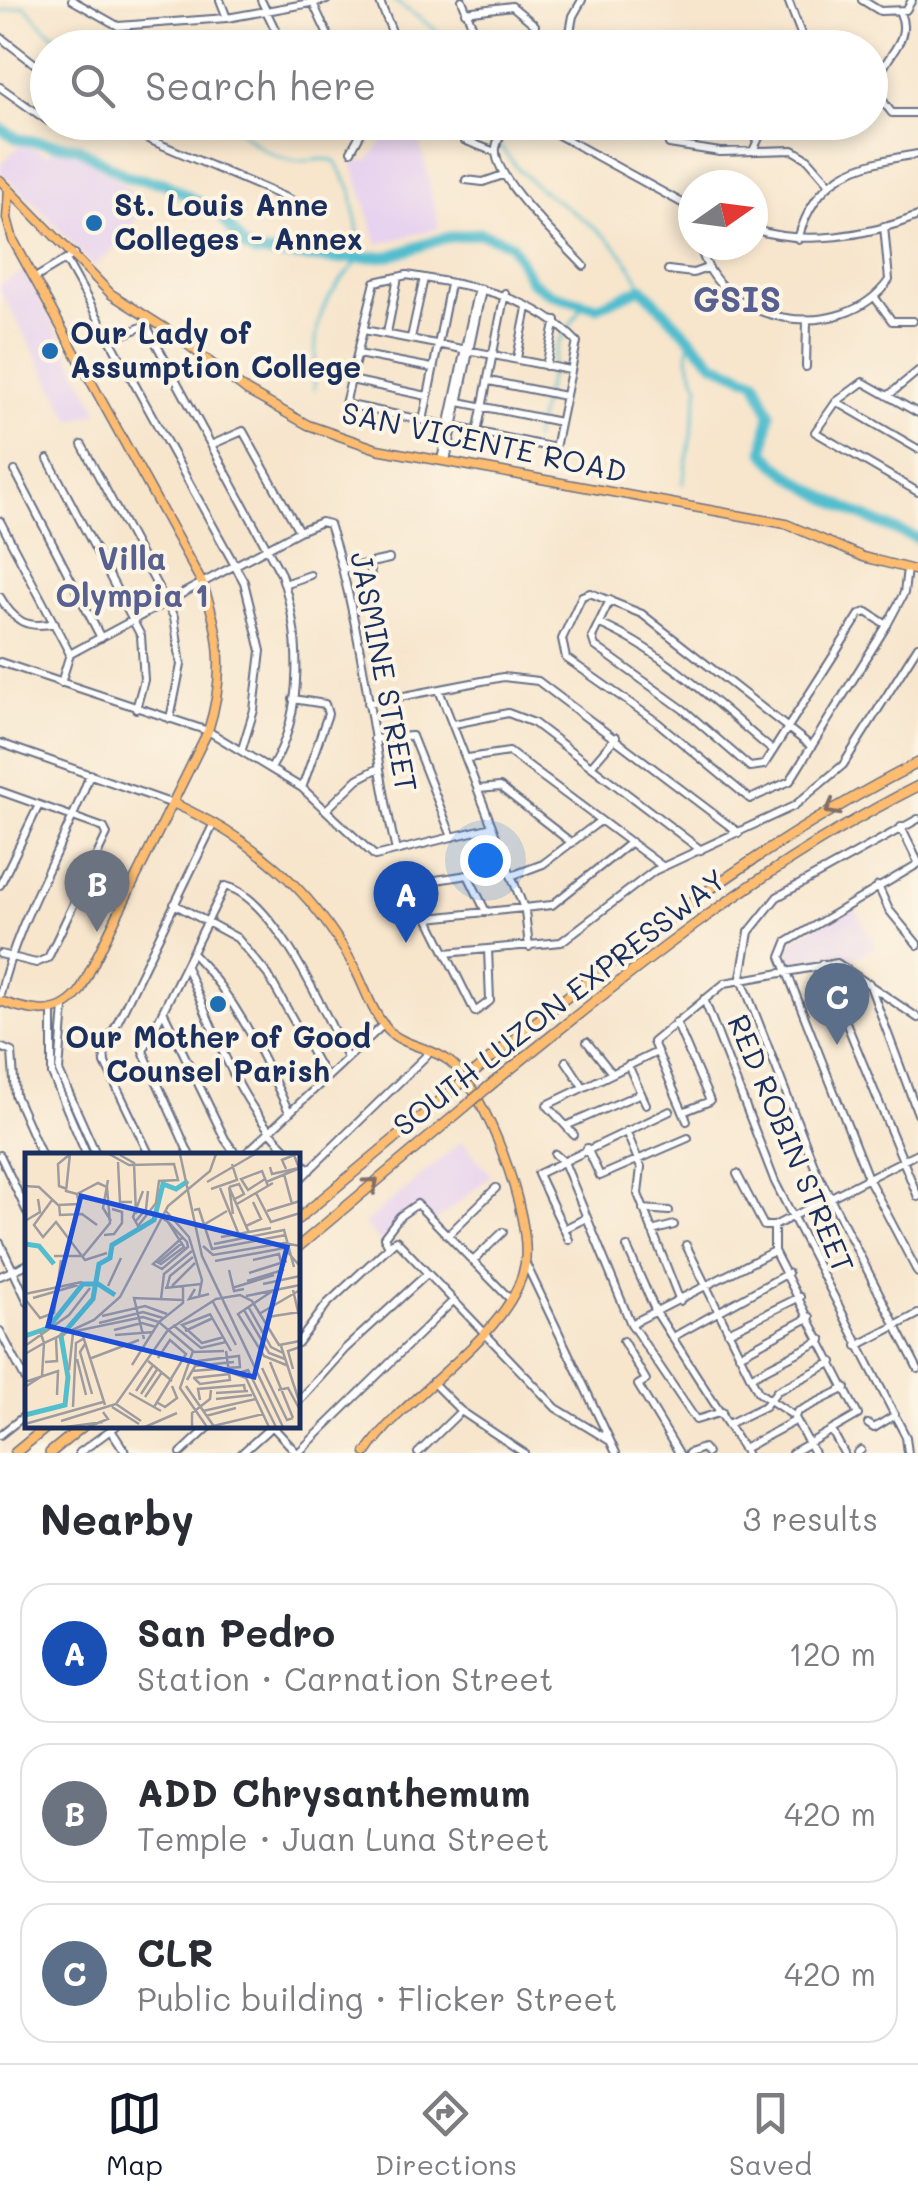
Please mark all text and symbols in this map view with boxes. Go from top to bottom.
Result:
search box [30,30,888,140]
icon: search [65,58,120,113]
text: Search here [145,60,376,110]
north arrow [678,170,768,260]
place label: St. Louis Anne Colleges - Annex [114,184,363,258]
marker: St. Louis Anne Colleges - Annex [83,212,105,234]
district label: GSIS [693,275,781,321]
place label: Our Lady of Assumption College [70,312,361,386]
marker: Our Lady of Assumption College [39,340,61,362]
street label: SAN VICENTE ROAD [338,391,631,491]
district label: Villa Olympia 1 [55,536,209,616]
street label: JASMINE STREET [342,548,428,795]
one-way arrow [824,797,843,816]
your location [460,835,511,886]
pin: B [64,850,130,932]
pin: A [374,860,438,943]
street label: SOUTH LUZON EXPRESSWAY [386,862,734,1144]
pin: C [804,962,870,1045]
marker: Our Mother of Good Counsel Parish [207,993,229,1015]
street label: RED ROBIN STREET [719,1008,864,1279]
place label: Our Mother of Good Counsel Parish [65,1016,371,1090]
inset map [25,1153,300,1428]
one-way arrow [361,1178,379,1196]
text: Nearby [40,1491,194,1546]
text: 3 results [742,1497,878,1539]
text: San Pedro [137,1607,335,1657]
text: A [63,1632,86,1674]
text: 120 m [788,1632,876,1674]
text: Station · Carnation Street [137,1657,553,1699]
text: ADD Chrysanthemum [137,1767,530,1817]
text: B [64,1792,85,1834]
text: 420 m [784,1792,876,1834]
text: Temple · Juan Luna Street [137,1817,549,1859]
text: CLR [137,1927,214,1977]
text: C [63,1952,86,1994]
text: 420 m [784,1952,876,1994]
text: Public building · Flicker Street [137,1977,617,2019]
tab: Map [106,2086,163,2182]
tab: Directions [375,2086,517,2182]
tab: Saved [729,2086,812,2182]

